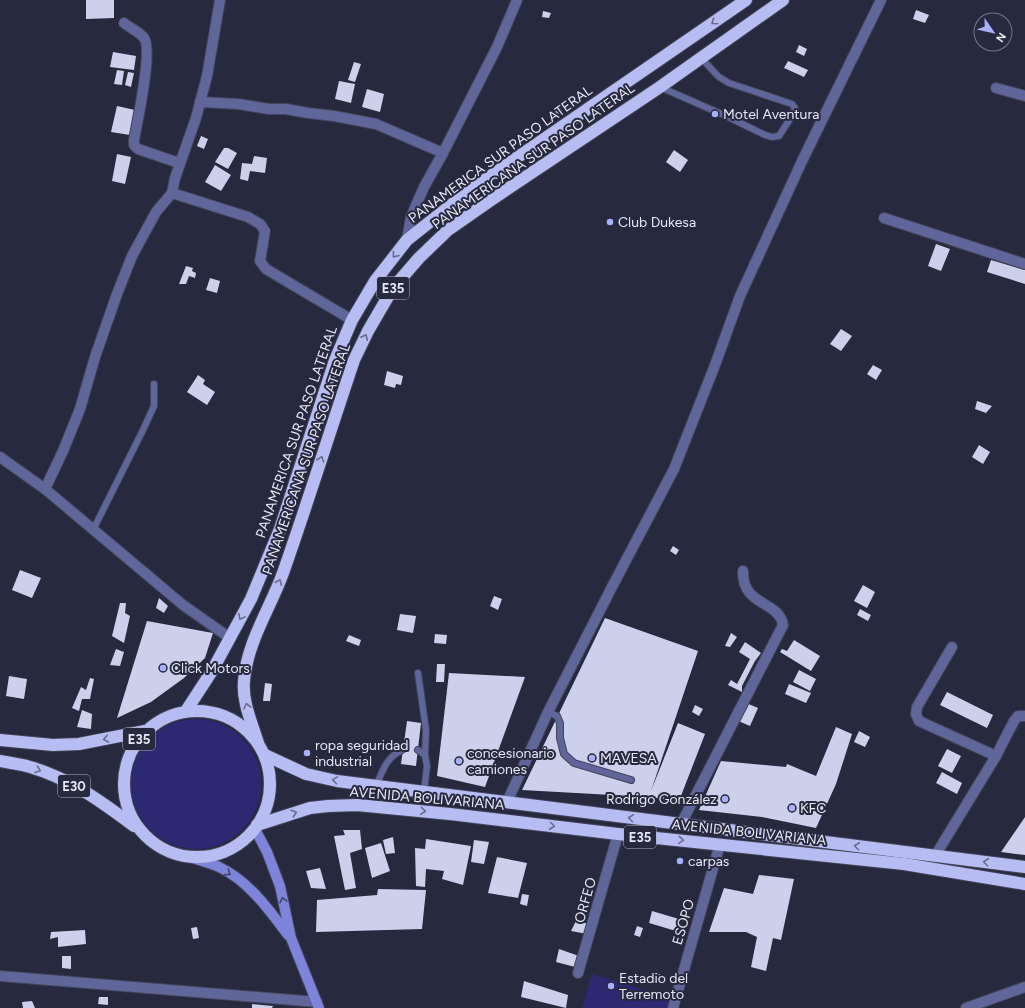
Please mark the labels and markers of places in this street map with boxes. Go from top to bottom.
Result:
place label: Motel Aventura [723,106,819,123]
marker: Motel Aventura [710,109,720,119]
place label: Club Dukesa [618,214,696,231]
marker: Club Dukesa [605,217,615,227]
place label: Click Motors [171,660,250,677]
marker: Click Motors [158,663,168,673]
place label: ropa seguridad industrial [315,737,408,770]
place label: concesionario camiones [467,745,555,778]
marker: ropa seguridad industrial [302,748,312,758]
place label: MAVESA [600,750,657,767]
marker: MAVESA [587,753,597,763]
marker: concesionario camiones [454,756,464,766]
place label: Rodrigo González [606,791,717,808]
marker: Rodrigo González [720,794,730,804]
place label: KFC [800,800,826,817]
marker: KFC [787,803,797,813]
place label: carpas [688,853,729,870]
marker: carpas [675,856,685,866]
place label: Estadio del Terremoto [619,970,688,1003]
marker: Estadio del Terremoto [606,981,616,991]

